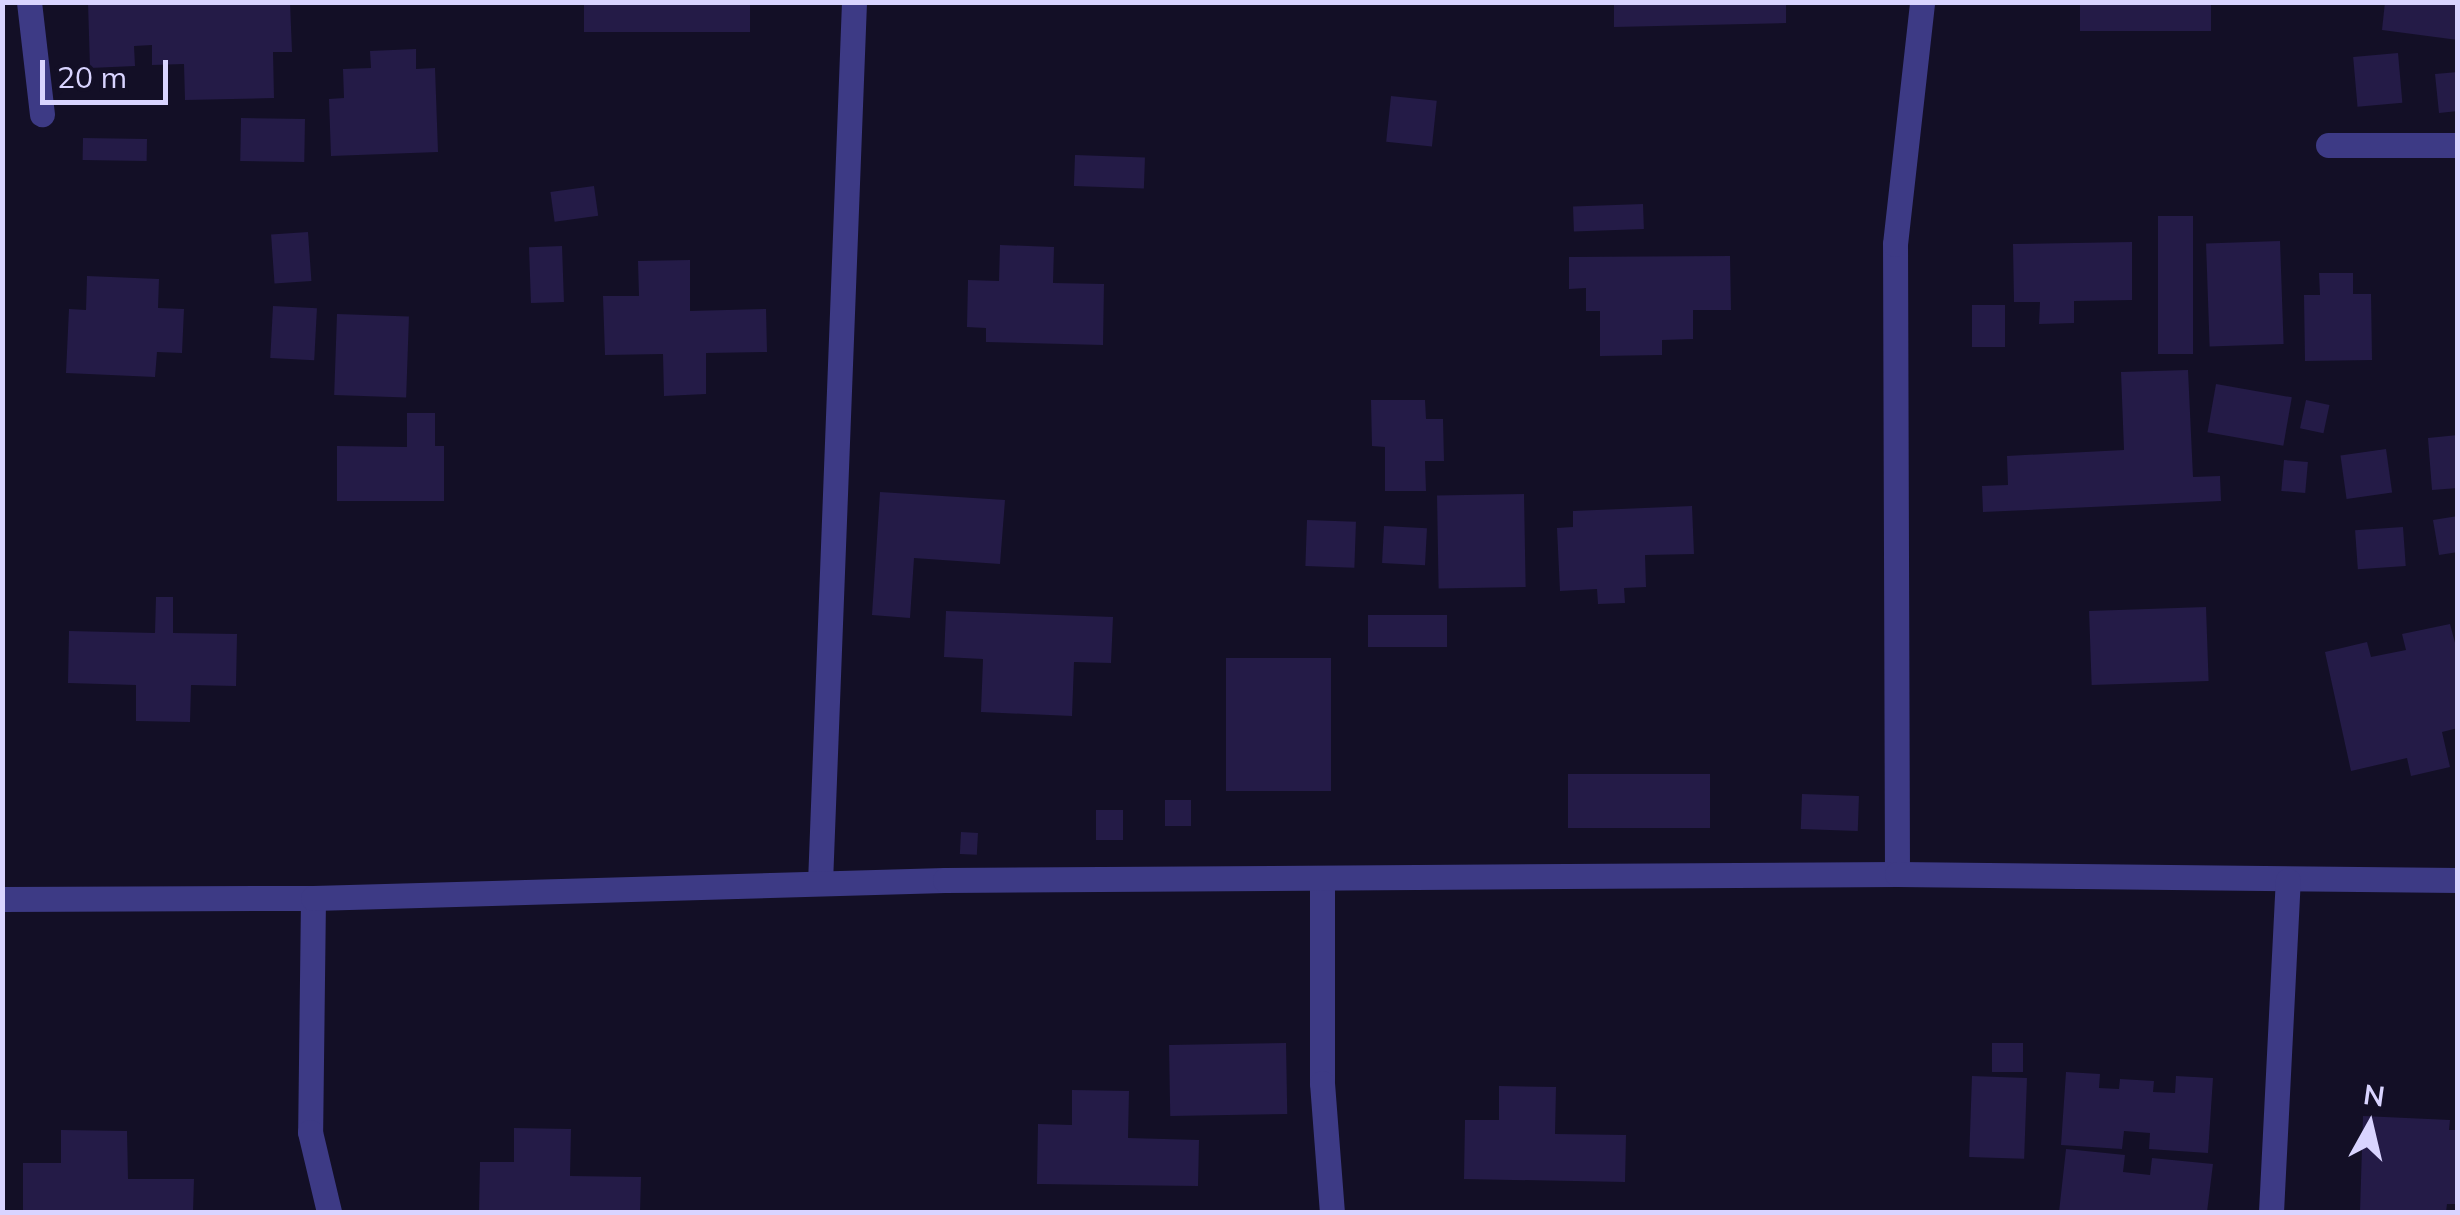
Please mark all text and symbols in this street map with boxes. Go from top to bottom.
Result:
scale bar [45,40,172,102]
text: 20 m [57,58,127,96]
north arrow [2320,1075,2420,1175]
text: N [2361,1076,2387,1114]

